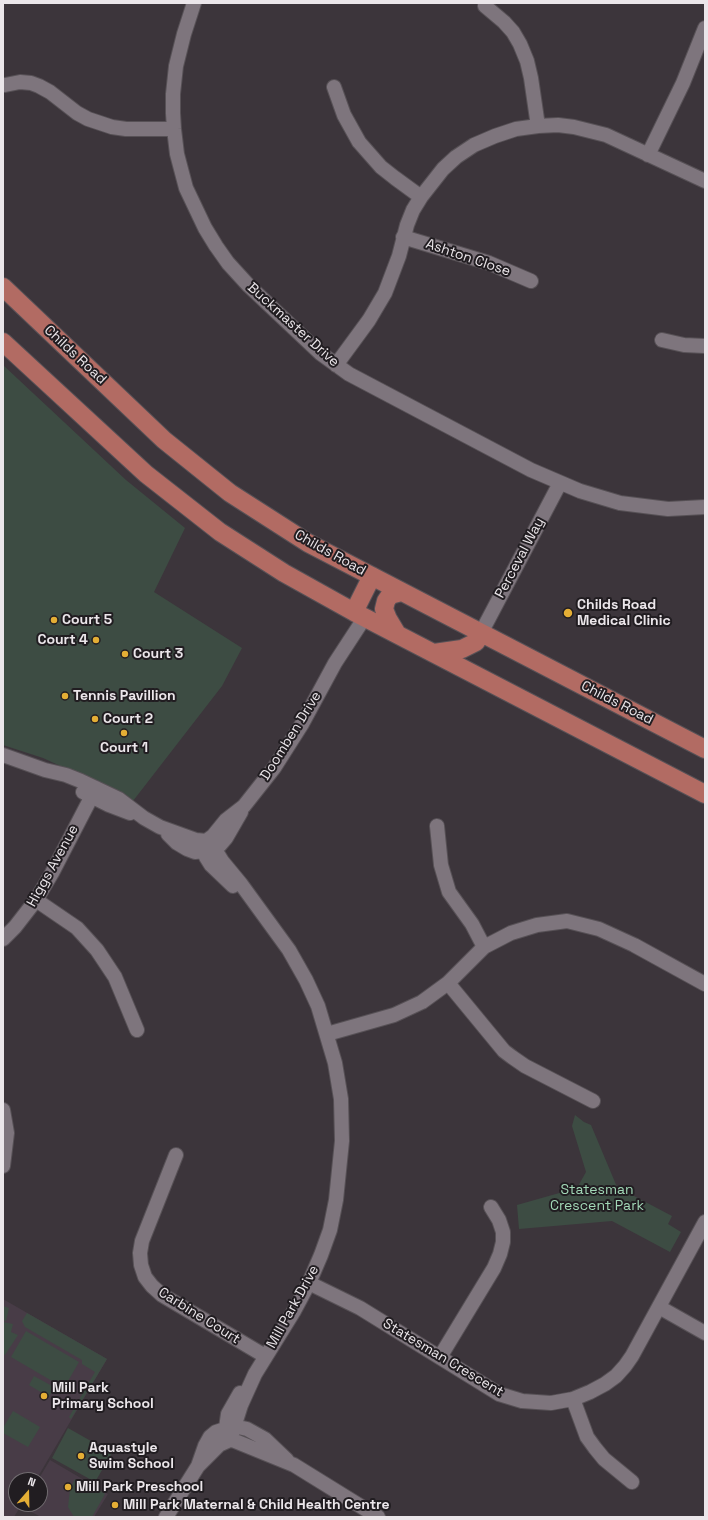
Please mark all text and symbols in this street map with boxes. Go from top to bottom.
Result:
street label: Ashton Close [424,236,512,280]
street label: Buckmaster Drive [244,279,342,371]
street label: Childs Road [40,322,110,388]
street label: Perceval Way [492,515,548,601]
street label: Childs Road [291,527,369,579]
place label: Childs Road Medical Clinic [577,597,671,630]
marker: Childs Road Medical Clinic [562,607,574,619]
place label: Court 5 [62,612,112,628]
marker: Court 5 [49,615,59,625]
place label: Court 4 [37,632,88,648]
marker: Court 4 [91,635,101,645]
place label: Court 3 [133,646,183,662]
marker: Court 3 [120,649,130,659]
street label: Childs Road [578,678,656,728]
place label: Tennis Pavillion [73,688,176,704]
street label: Doomben Drive [257,688,325,784]
marker: Tennis Pavillion [60,691,70,701]
place label: Court 2 [103,711,153,727]
marker: Court 2 [90,714,100,724]
marker: Court 1 [119,728,129,738]
place label: Court 1 [100,740,148,756]
street label: Higgs Avenue [24,822,82,910]
park label: Statesman Crescent Park [550,1182,644,1214]
street label: Mill Park Drive [263,1263,323,1351]
street label: Carbine Court [155,1284,243,1348]
street label: Statesman Crescent [380,1315,506,1401]
place label: Mill Park Primary School [52,1380,154,1412]
marker: Mill Park Primary School [39,1391,49,1401]
place label: Aquastyle Swim School [89,1440,174,1472]
marker: Aquastyle Swim School [76,1451,86,1461]
north arrow [8,1472,48,1512]
text: N [26,1474,38,1490]
place label: Mill Park Preschool [76,1479,203,1495]
marker: Mill Park Preschool [63,1482,73,1492]
place label: Mill Park Maternal & Child Health Centre [123,1497,389,1513]
marker: Mill Park Maternal & Child Health Centre [110,1500,120,1510]

